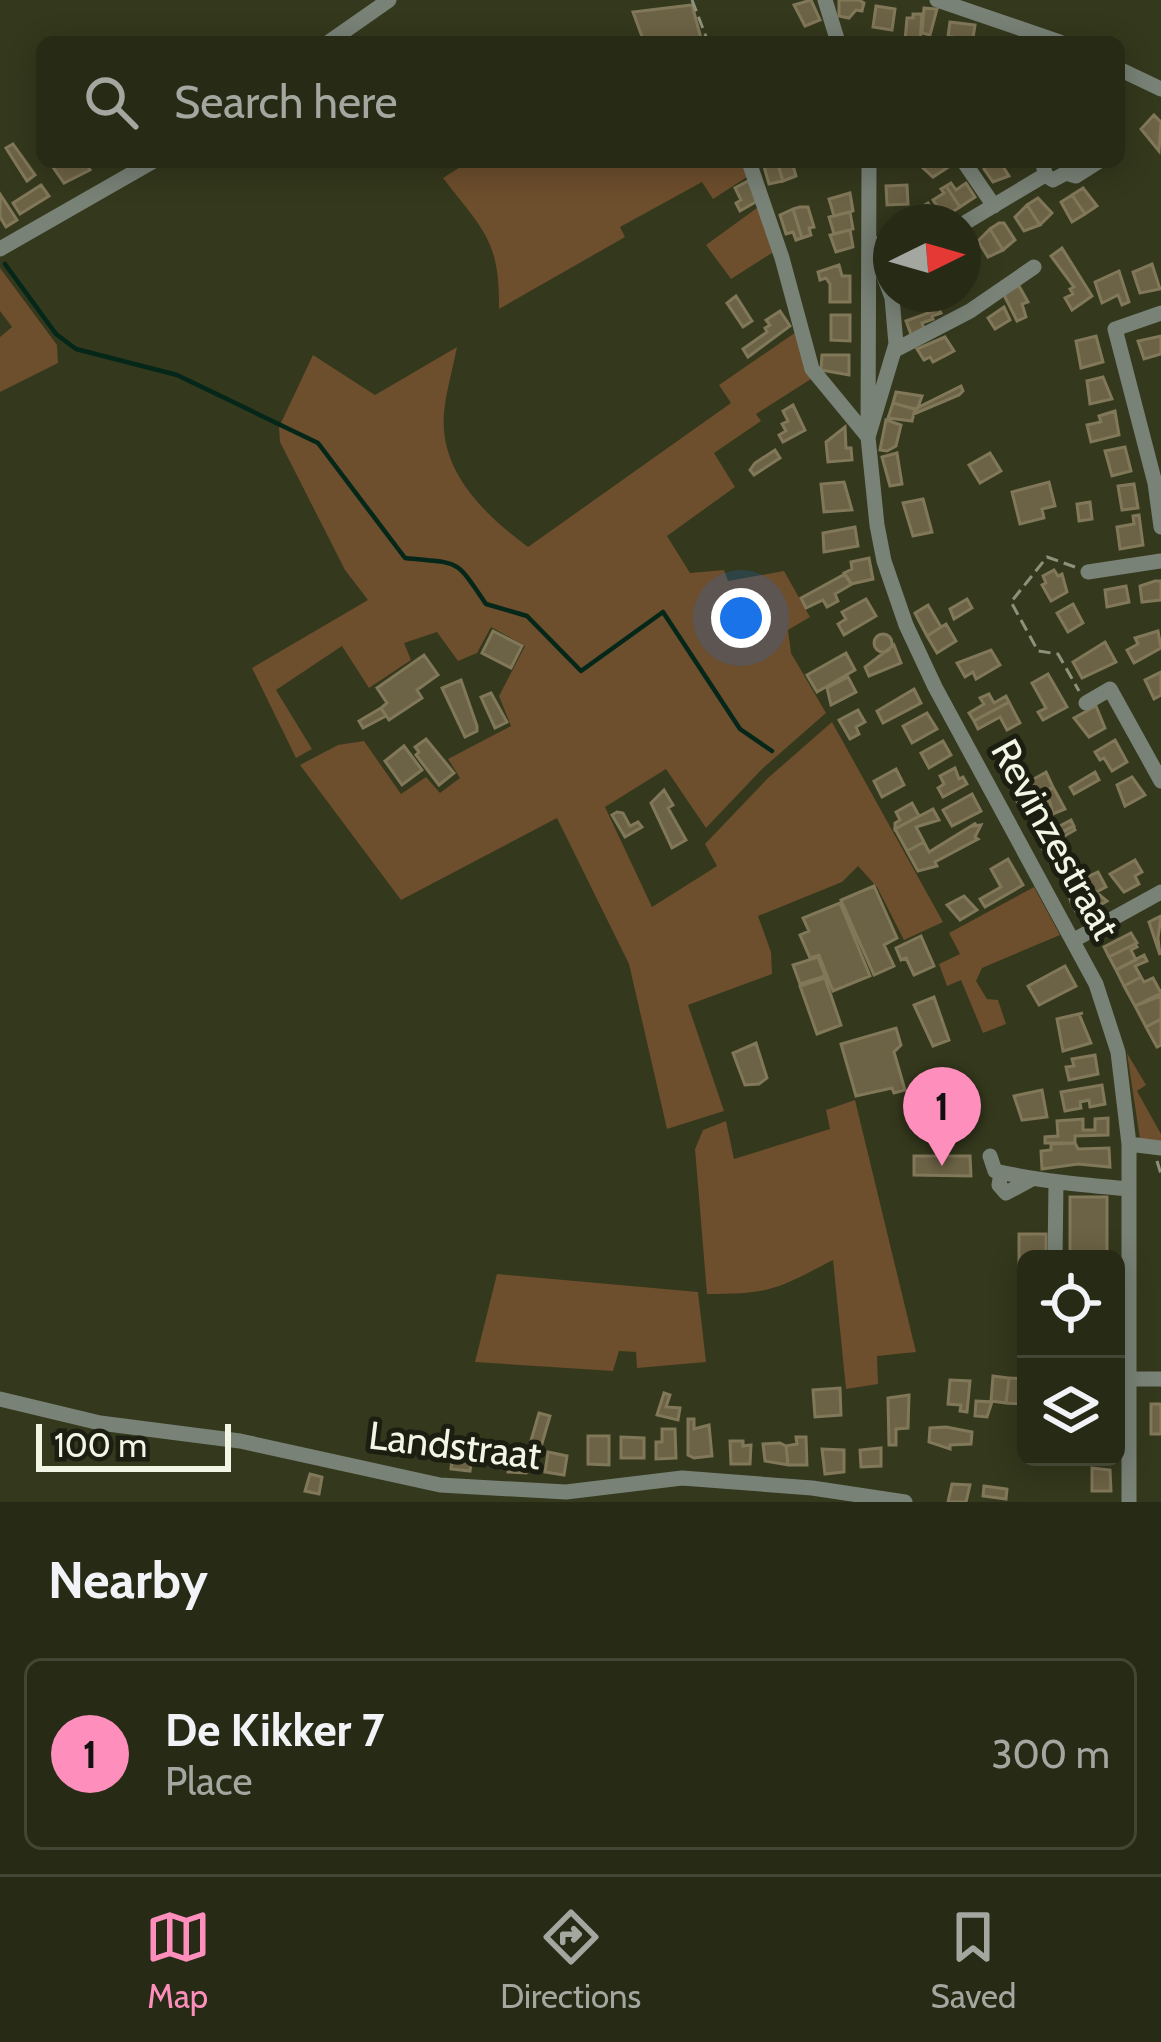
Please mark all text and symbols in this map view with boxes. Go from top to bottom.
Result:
search box [36,36,1125,168]
icon: search [78,69,144,135]
text: Search here [174,75,398,129]
north arrow [873,204,981,312]
your location [711,588,771,648]
street label: Revinzestraat [981,731,1131,947]
pin: 1 [903,1067,981,1166]
map controls [1017,1250,1125,1466]
button: locate [1017,1250,1125,1358]
button: layers [1017,1358,1125,1466]
street label: Landstraat [366,1411,544,1479]
scale bar [36,1418,231,1471]
text: 100 m [54,1425,147,1465]
text: Nearby [48,1549,208,1611]
text: De Kikker 7 [165,1703,385,1757]
text: 1 [83,1730,97,1778]
text: 300 m [991,1730,1110,1778]
text: Place [165,1757,252,1805]
tab: Map [145,1904,211,2016]
tab: Directions [500,1904,641,2016]
tab: Saved [931,1904,1016,2016]

